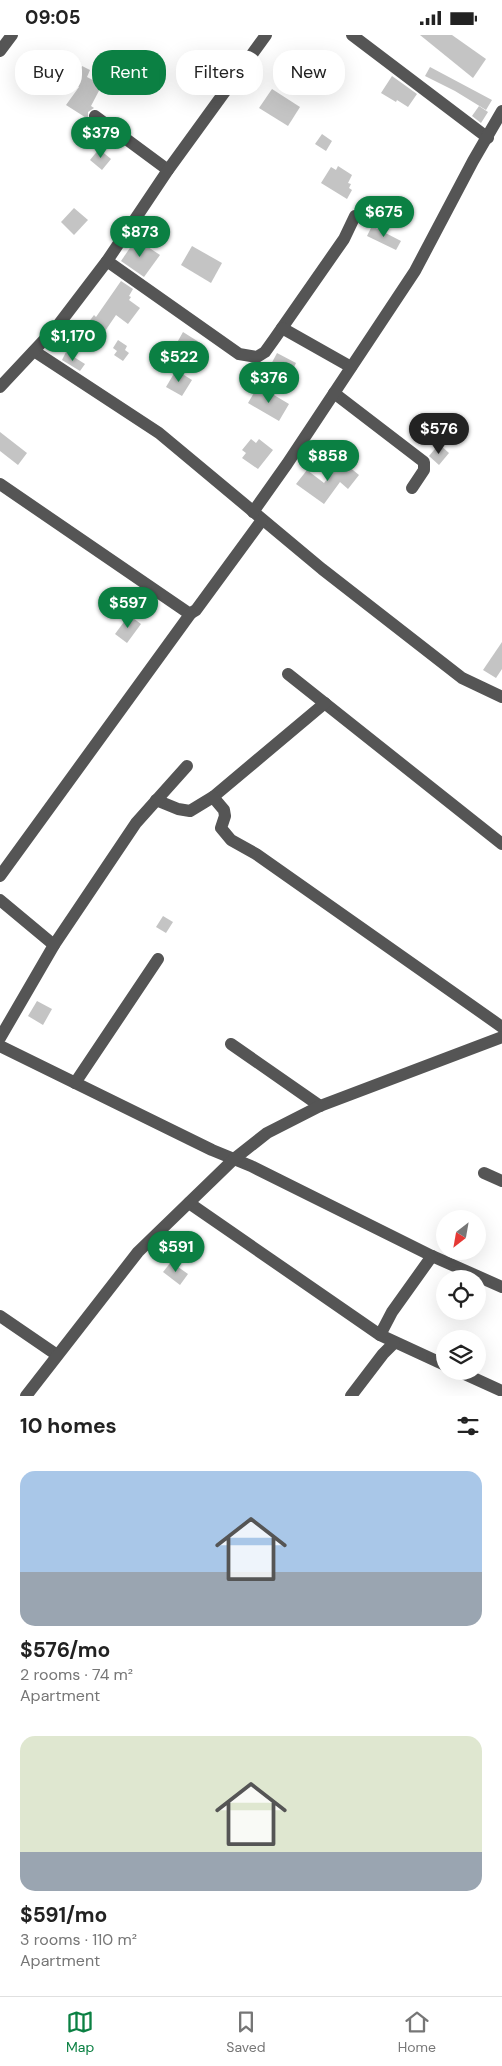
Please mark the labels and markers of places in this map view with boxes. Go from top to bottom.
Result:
pin: $379 [71,117,131,159]
pin: $675 [354,195,414,238]
pin: $873 [110,215,170,258]
pin: $1,170 [32,319,114,362]
pin: $522 [149,341,209,383]
pin: $376 [239,361,299,404]
pin: $576 [409,413,469,455]
pin: $858 [298,439,358,482]
pin: $597 [98,587,158,629]
pin: $591 [146,1231,206,1273]

